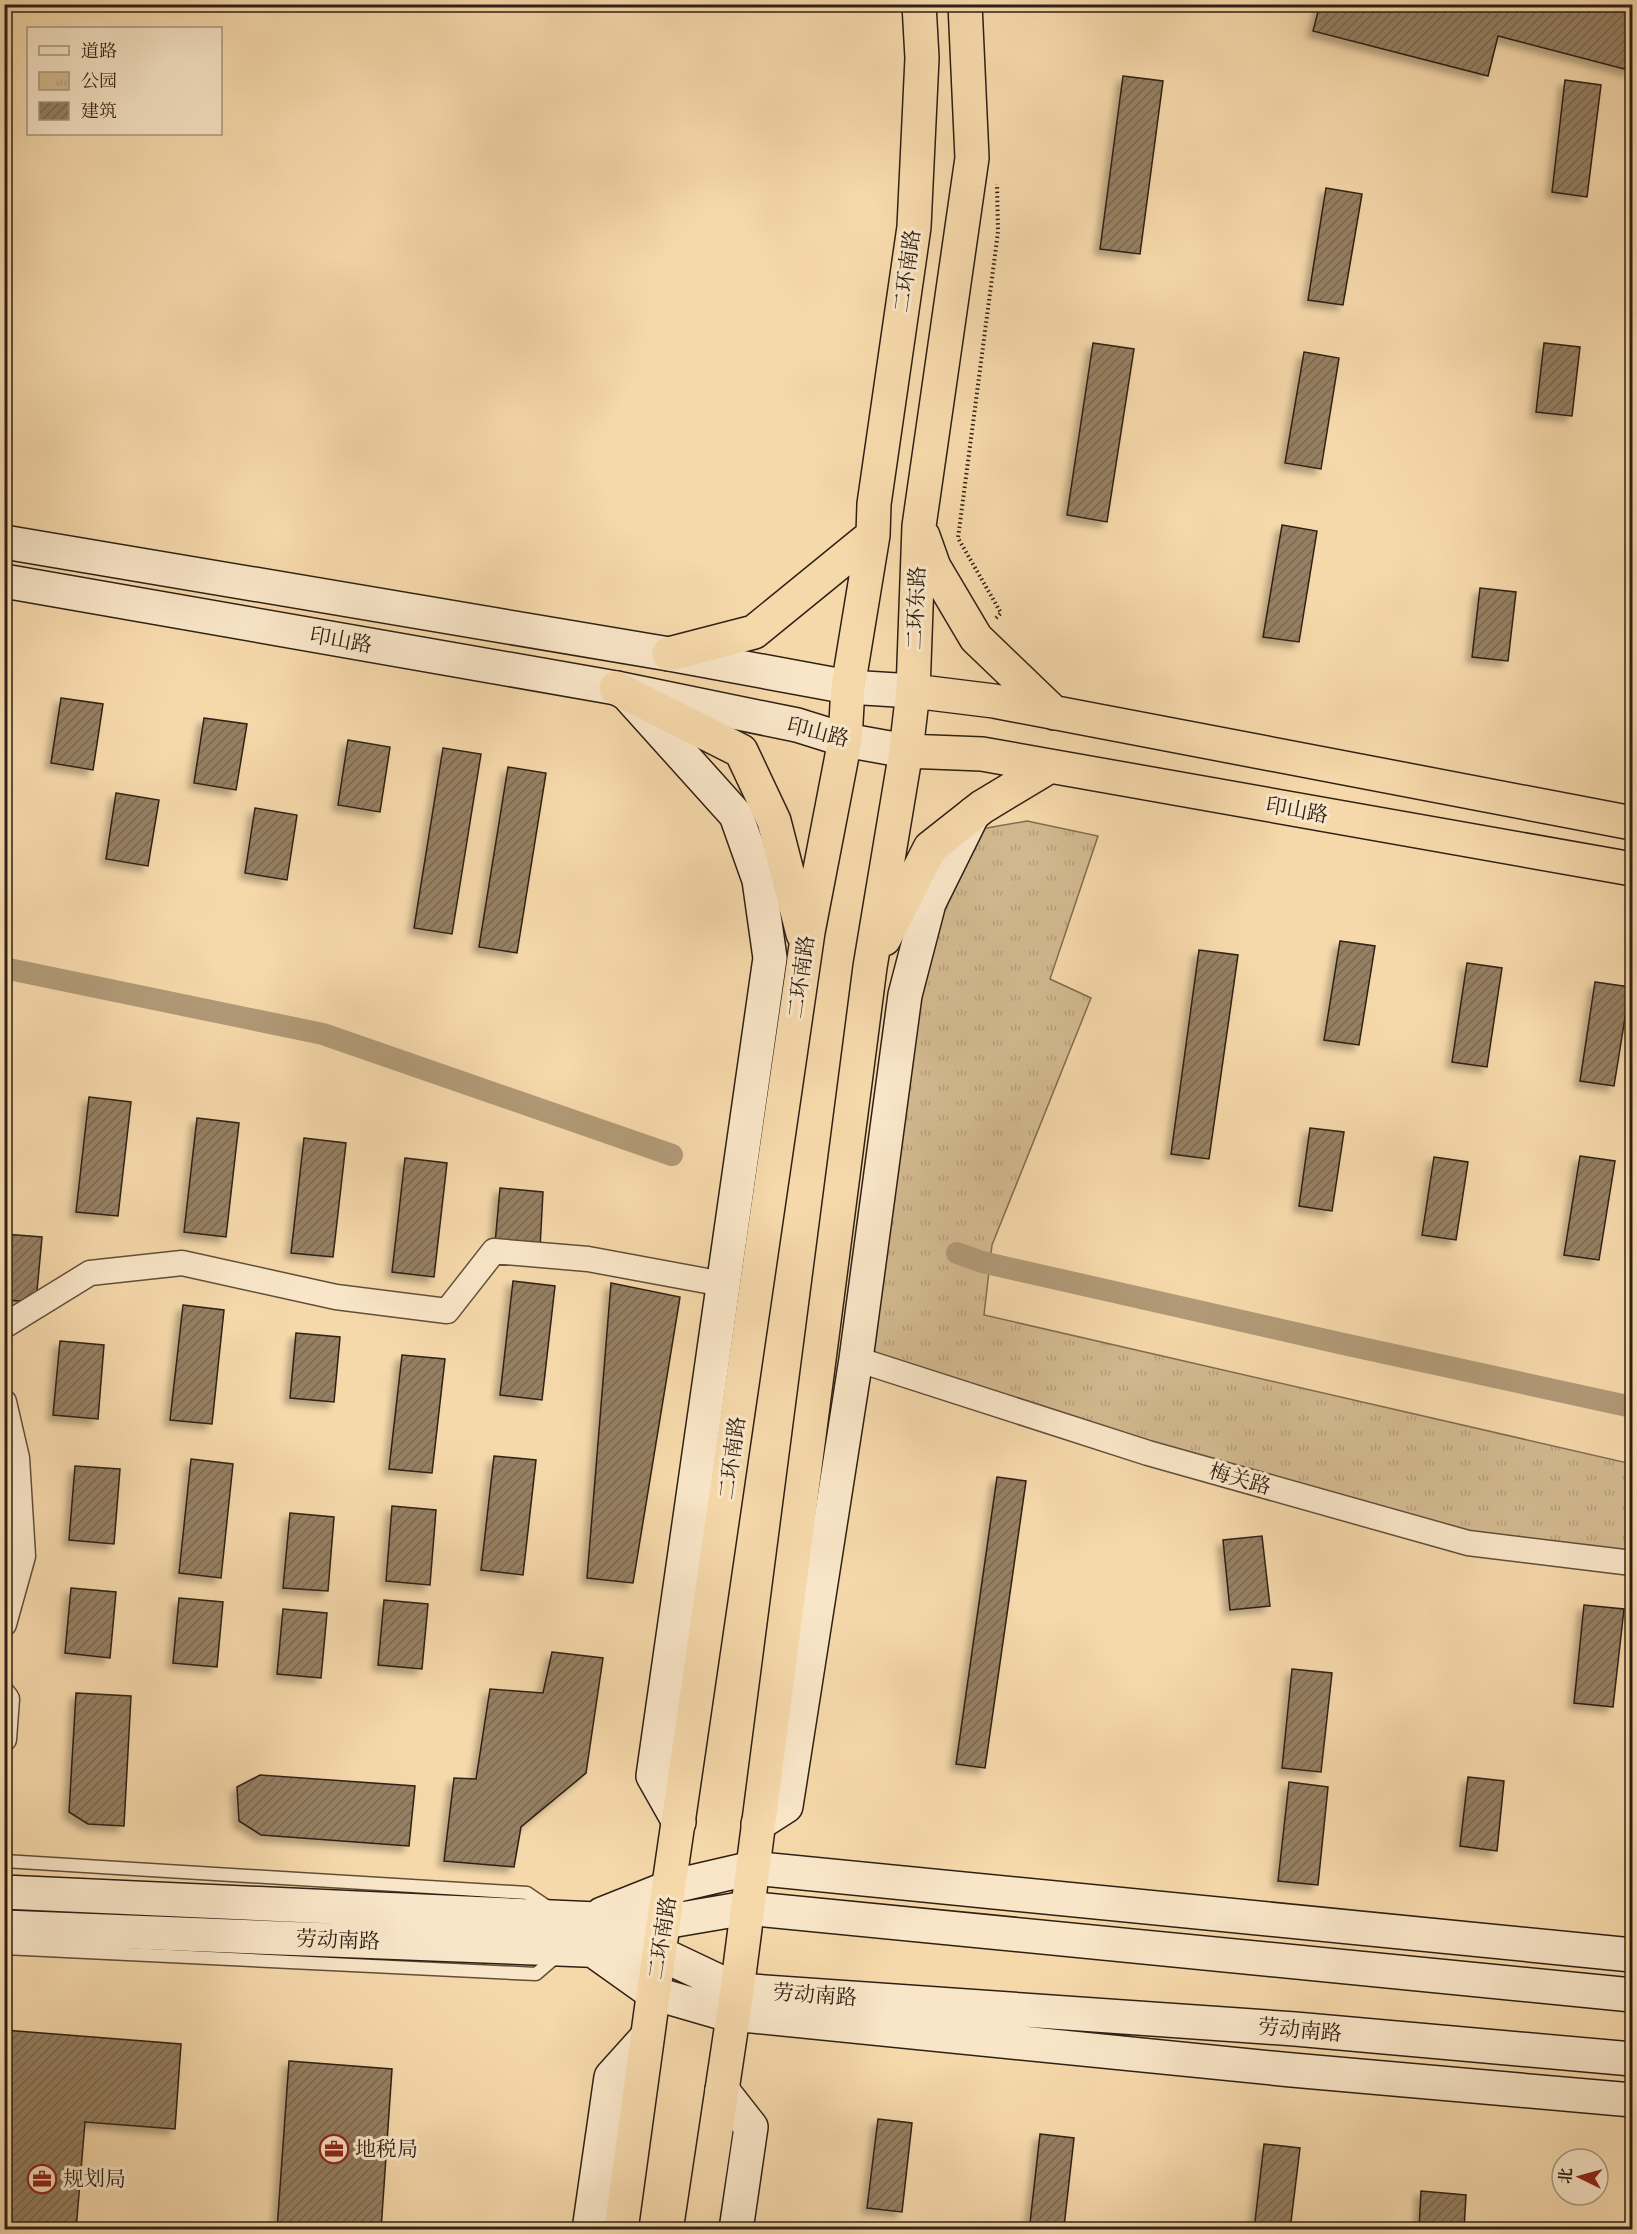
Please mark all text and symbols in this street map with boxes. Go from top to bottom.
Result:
legend [27,27,222,135]
text: 道路 [81,40,117,62]
text: 公园 [81,70,117,92]
text: 建筑 [81,100,117,122]
street label: 二环南路 [888,228,926,314]
street label: 二环东路 [902,566,930,650]
street label: 印山路 [308,622,374,658]
street label: 印山路 [784,712,852,752]
street label: 印山路 [1264,792,1330,828]
street label: 二环南路 [782,934,820,1020]
street label: 二环南路 [713,1415,751,1501]
street label: 梅关路 [1206,1458,1274,1500]
street label: 二环南路 [643,1894,681,1982]
street label: 劳动南路 [296,1926,380,1954]
street label: 劳动南路 [772,1979,858,2011]
street label: 劳动南路 [1257,2013,1343,2047]
office icon: 地税局 [318,2133,350,2165]
place label: 地税局 [355,2136,418,2162]
north arrow [1550,2147,1610,2207]
office icon: 规划局 [26,2163,58,2195]
place label: 规划局 [63,2166,126,2192]
text: 北 [1555,2167,1576,2185]

